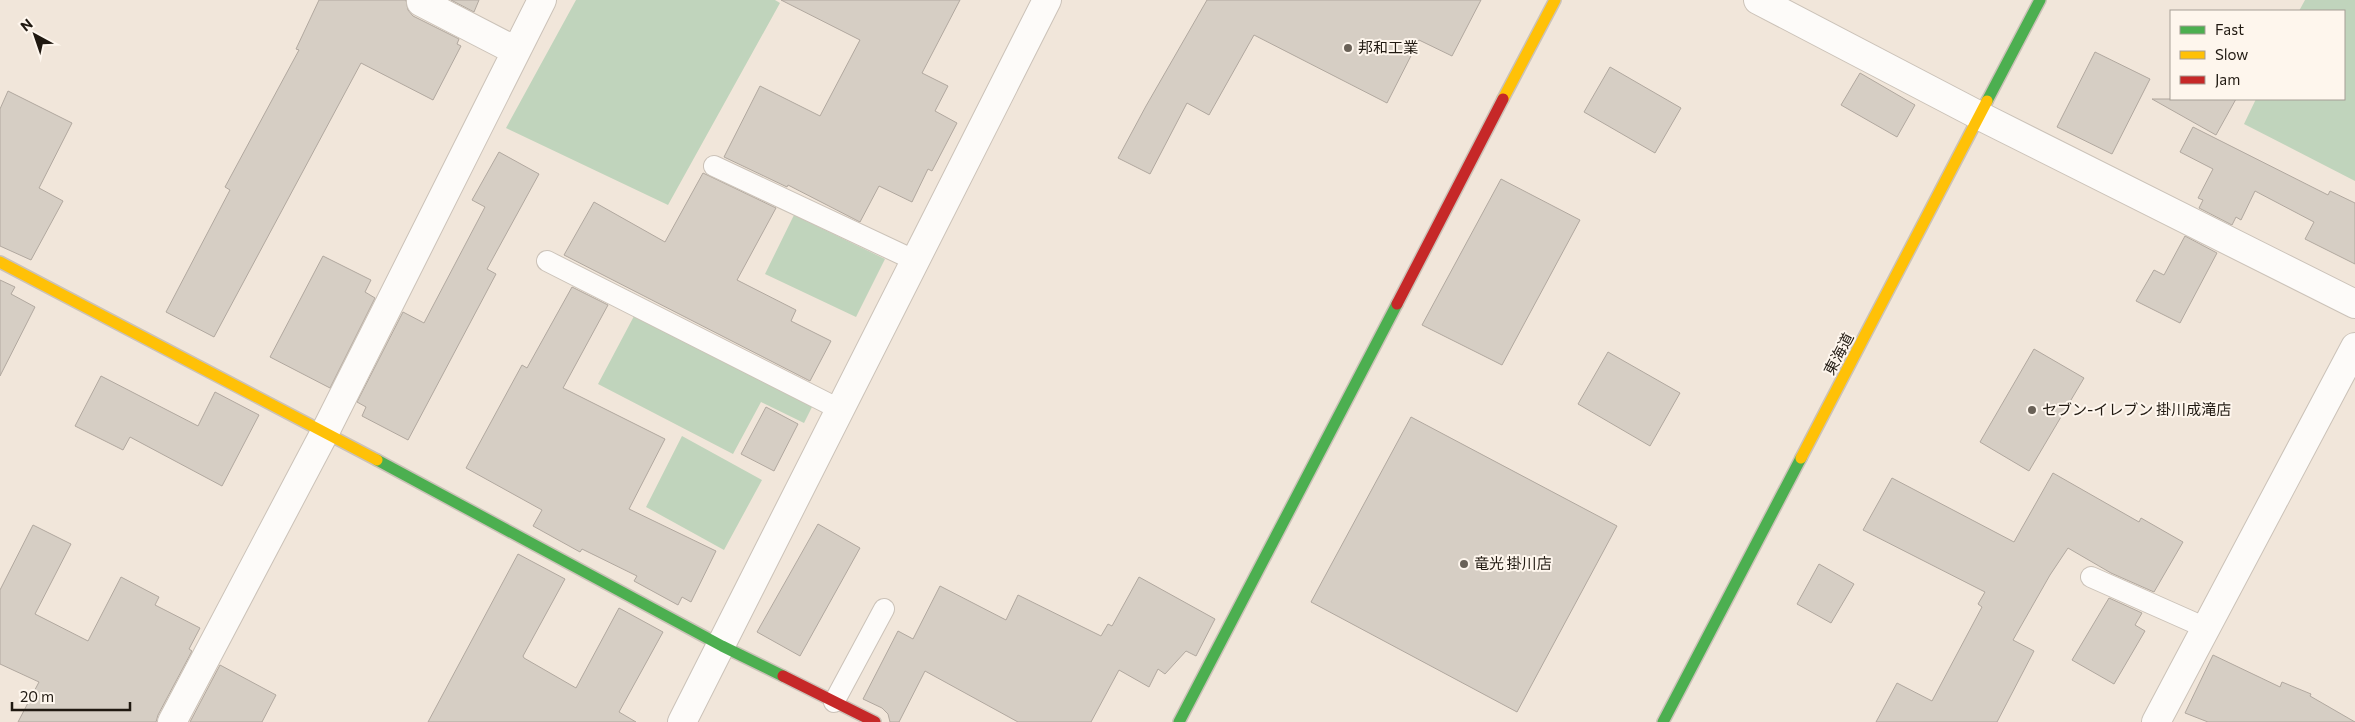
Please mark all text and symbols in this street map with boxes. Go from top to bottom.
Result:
north arrow [10,10,60,60]
legend [2170,10,2345,100]
text: N [17,15,36,35]
text: Fast [2215,20,2244,38]
place label: 邦和工業 [1358,38,1418,56]
marker: 邦和工業 [1342,42,1354,54]
text: Slow [2215,45,2248,63]
text: Jam [2215,70,2240,88]
street label: 東海道 [1820,329,1857,378]
place label: セブン-イレブン 掛川成滝店 [2042,400,2231,418]
marker: セブン-イレブン 掛川成滝店 [2026,404,2038,416]
place label: 竜光 掛川店 [1474,554,1552,572]
marker: 竜光 掛川店 [1458,558,1470,570]
scale bar [12,680,130,712]
text: 20 m [20,687,54,705]

